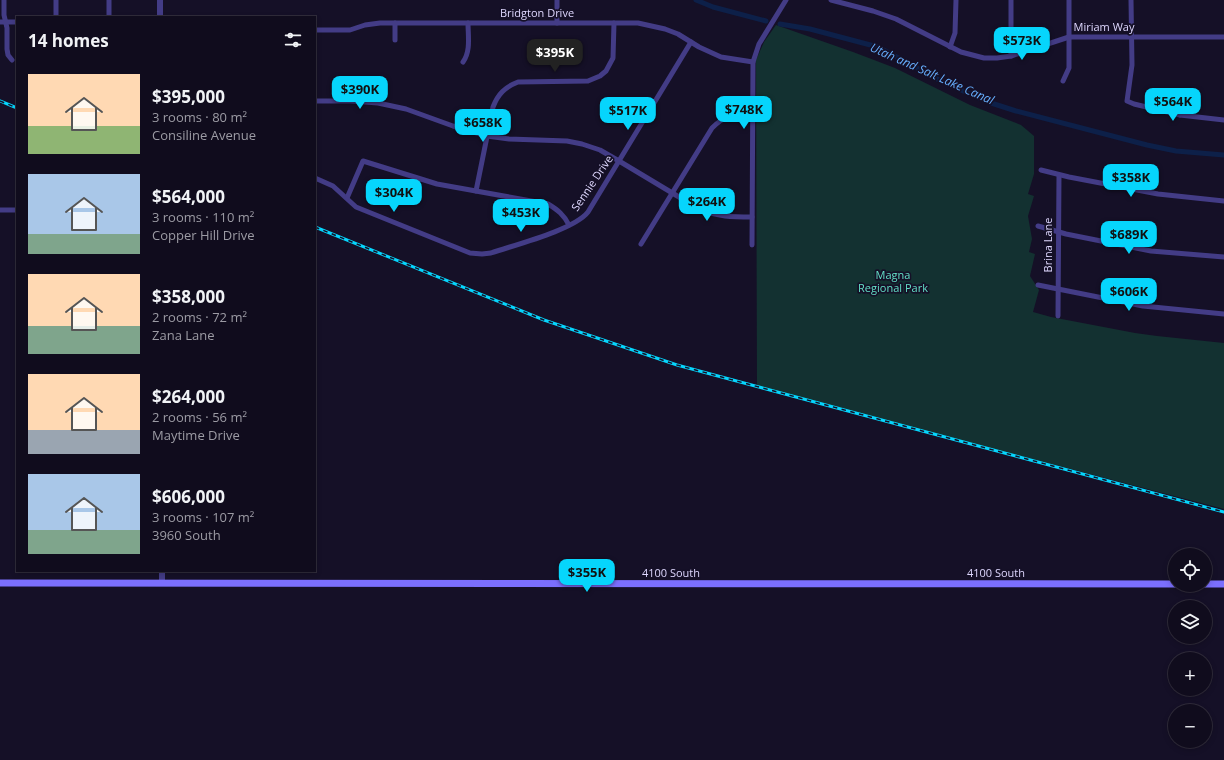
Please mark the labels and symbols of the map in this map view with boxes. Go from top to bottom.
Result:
street label: Bridgton Drive [500,5,574,20]
street label: Miriam Way [1074,19,1135,34]
pin: $573K [994,27,1050,61]
pin: $395K [527,39,583,73]
water label: Utah and Salt Lake Canal [868,39,998,109]
pin: $390K [332,76,388,110]
pin: $564K [1145,88,1201,122]
pin: $748K [716,96,772,130]
pin: $517K [600,97,656,131]
pin: $658K [455,109,511,143]
street label: Sennie Drive [567,152,616,214]
pin: $358K [1103,164,1159,198]
pin: $304K [366,179,422,213]
pin: $264K [679,188,735,222]
pin: $453K [493,199,549,233]
street label: Brina Lane [1040,218,1055,272]
pin: $689K [1101,221,1157,255]
park label: Magna Regional Park [858,267,928,295]
pin: $606K [1101,278,1157,312]
pin: $355K [559,559,615,593]
street label: 4100 South [642,565,700,580]
street label: 4100 South [967,565,1025,580]

